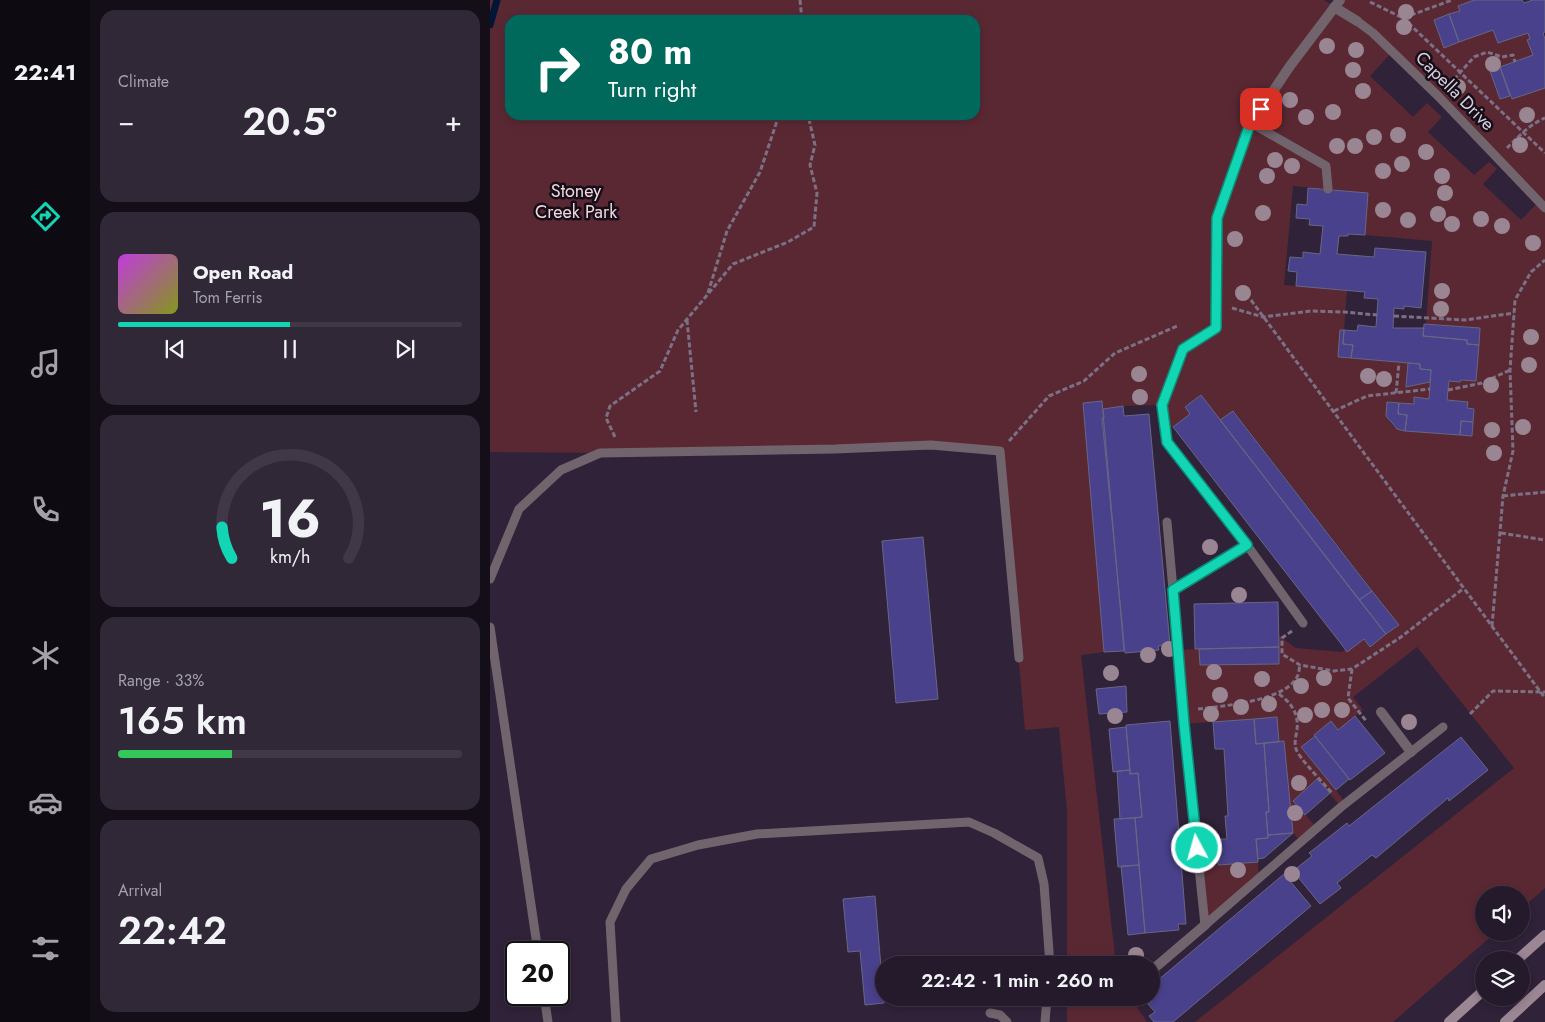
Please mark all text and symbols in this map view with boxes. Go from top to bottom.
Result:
text: 80 m [608,27,692,77]
icon: right [525,35,590,100]
street label: Capella Drive [1409,45,1501,137]
text: 22:41 [14,56,76,88]
text: Climate [118,70,169,93]
text: Turn right [608,73,696,105]
pin [1240,88,1282,130]
text: 20.5° [242,94,337,149]
icon: arrive [1247,95,1275,123]
text: − [118,101,135,142]
text: + [445,101,462,142]
park label: Stoney Creek Park [535,178,617,225]
icon: directions [28,199,63,234]
text: Open Road [193,259,293,286]
text: Tom Ferris [193,286,262,309]
icon: previous [161,335,189,363]
icon: pause [276,335,304,363]
icon: next [391,335,419,363]
icon: music [28,346,63,381]
text: 16 [259,481,321,557]
icon: phone [28,492,63,527]
text: km/h [270,544,310,570]
icon: climate [28,638,63,673]
text: Range · 33% [118,669,204,692]
text: 165 km [118,693,247,748]
icon: car [28,785,63,820]
position arrow [1170,821,1222,873]
text: Arrival [118,879,162,902]
map controls [1475,886,1530,1006]
button: sound [1475,886,1530,941]
text: 22:42 [118,903,227,958]
icon: filters [28,931,63,966]
speed limit sign: 20 [505,941,570,1006]
button: layers [1475,951,1530,1006]
text: 22:42 · 1 min · 260 m [921,967,1114,994]

